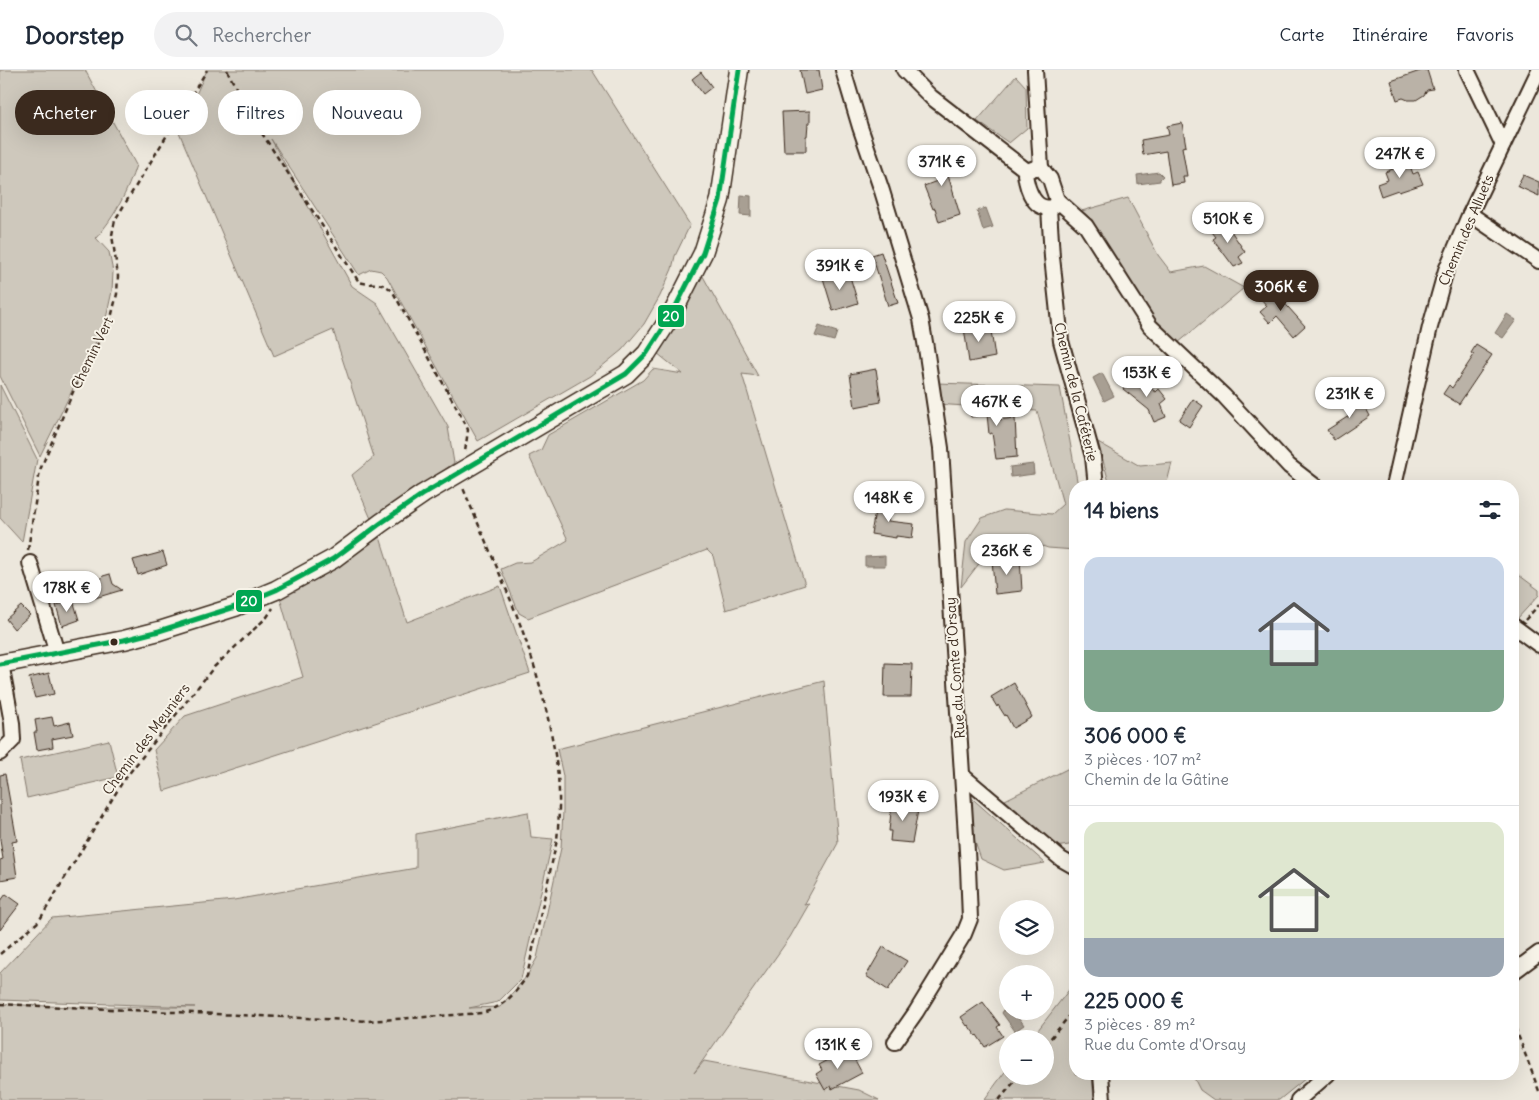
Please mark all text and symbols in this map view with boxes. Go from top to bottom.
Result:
search box [154,12,504,57]
text: Doorstep [25,20,124,50]
icon: search [172,21,200,49]
text: Rechercher [212,23,311,47]
text: Carte [1279,23,1324,46]
text: Itinéraire [1352,23,1428,46]
text: Favoris [1456,23,1514,46]
chip: Acheter [15,90,115,135]
chip: Louer [125,90,208,135]
chip: Filtres [218,90,303,135]
chip: Nouveau [313,90,421,135]
pin: 247K € [1359,136,1441,179]
text: 247K € [1375,143,1425,163]
pin: 371K € [901,144,983,187]
text: 371K € [918,151,966,171]
street label: Chemin des Alluets [1434,172,1498,288]
pin: 510K € [1187,202,1269,244]
text: 510K € [1203,208,1253,228]
pin: 391K € [799,248,881,291]
text: 391K € [816,255,864,275]
pin: 306K € [1240,270,1322,312]
text: 306K € [1255,276,1307,296]
pin: 225K € [938,300,1020,343]
line badge: 20 [657,304,685,328]
text: 20 [663,307,679,325]
text: 225K € [954,307,1004,327]
street label: Chemin Vert [67,314,117,392]
street label: Chemin de la Caféterie [1050,321,1102,463]
pin: 153K € [1106,356,1188,398]
text: 153K € [1123,362,1171,382]
pin: 231K € [1309,376,1391,419]
text: 231K € [1326,383,1374,403]
pin: 467K € [956,384,1038,427]
text: 467K € [972,391,1022,411]
pin: 148K € [848,480,930,523]
text: 148K € [865,487,913,507]
icon: filters [1476,496,1504,524]
text: 14 biens [1084,497,1159,524]
pin: 236K € [966,534,1048,576]
text: 236K € [981,540,1033,560]
pin: 178K € [26,570,108,613]
text: 178K € [43,577,91,597]
line badge: 20 [235,589,263,613]
icon: home [1249,589,1339,679]
text: 20 [241,592,257,610]
street label: Rue du Comte d'Orsay [941,597,969,739]
unlabelled marker [109,637,119,647]
street label: Chemin des Meuniers [98,680,194,798]
text: 306 000 € [1084,722,1187,749]
text: 3 pièces · 107 m² [1084,749,1201,769]
text: Chemin de la Gâtine [1084,769,1229,789]
pin: 193K € [862,780,944,822]
text: 193K € [879,786,927,806]
icon: home [1249,855,1339,945]
map controls [999,900,1054,1085]
button: layers [999,900,1054,955]
button: + [999,965,1054,1020]
text: 225 000 € [1084,987,1184,1014]
text: 3 pièces · 89 m² [1084,1014,1195,1034]
pin: 131K € [797,1028,879,1070]
button: − [999,1030,1054,1085]
text: 131K € [815,1034,861,1054]
text: Rue du Comte d'Orsay [1084,1034,1246,1054]

